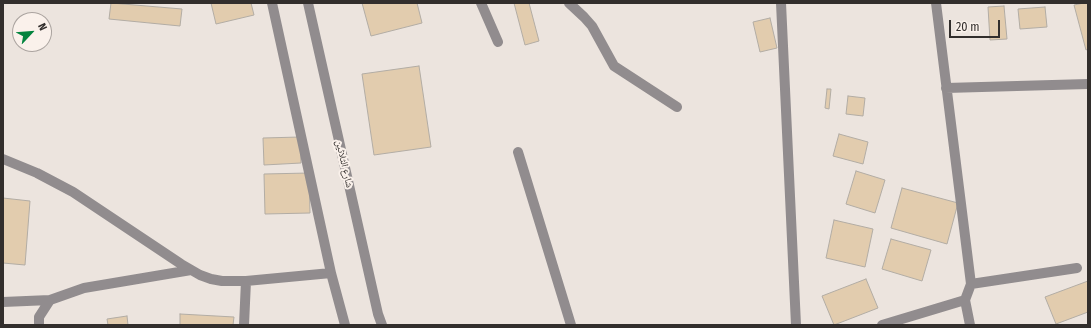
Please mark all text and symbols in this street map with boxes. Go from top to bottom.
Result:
north arrow [12,12,52,52]
scale bar [951,12,1002,38]
text: 20 m [956,20,980,34]
text: N [35,21,50,33]
street label: شارع الثلاثين [333,139,355,189]

